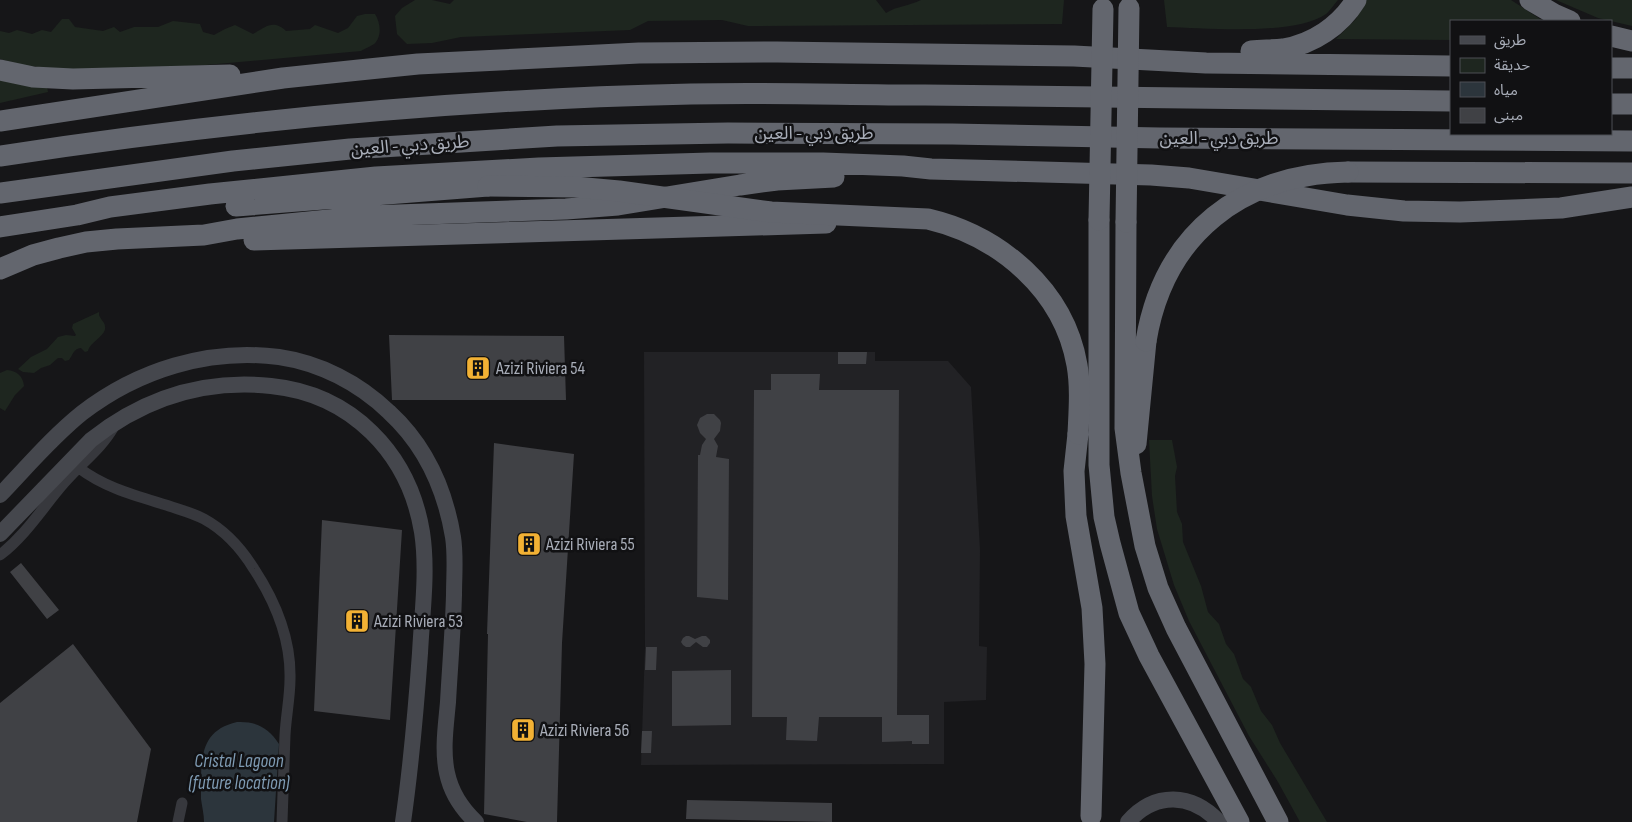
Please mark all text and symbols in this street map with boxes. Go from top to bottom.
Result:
legend [1450,20,1612,135]
text: طريق [1494,31,1526,50]
text: حديقة [1494,56,1530,75]
text: مياه [1494,81,1518,100]
text: مبنى [1494,106,1523,125]
street label: طريق دبي - العين [755,123,873,146]
street label: طريق دبي - العين [1160,128,1278,151]
street label: طريق دبي - العين [350,131,470,162]
building icon: Azizi Riviera 54 [465,355,491,381]
place label: Azizi Riviera 54 [495,358,585,379]
building icon: Azizi Riviera 55 [516,531,542,557]
place label: Azizi Riviera 55 [545,534,635,555]
building icon: Azizi Riviera 53 [344,608,370,634]
place label: Azizi Riviera 53 [373,611,463,632]
building icon: Azizi Riviera 56 [510,717,536,743]
place label: Azizi Riviera 56 [539,720,629,741]
water label: Cristal Lagoon (future location) [188,750,291,795]

